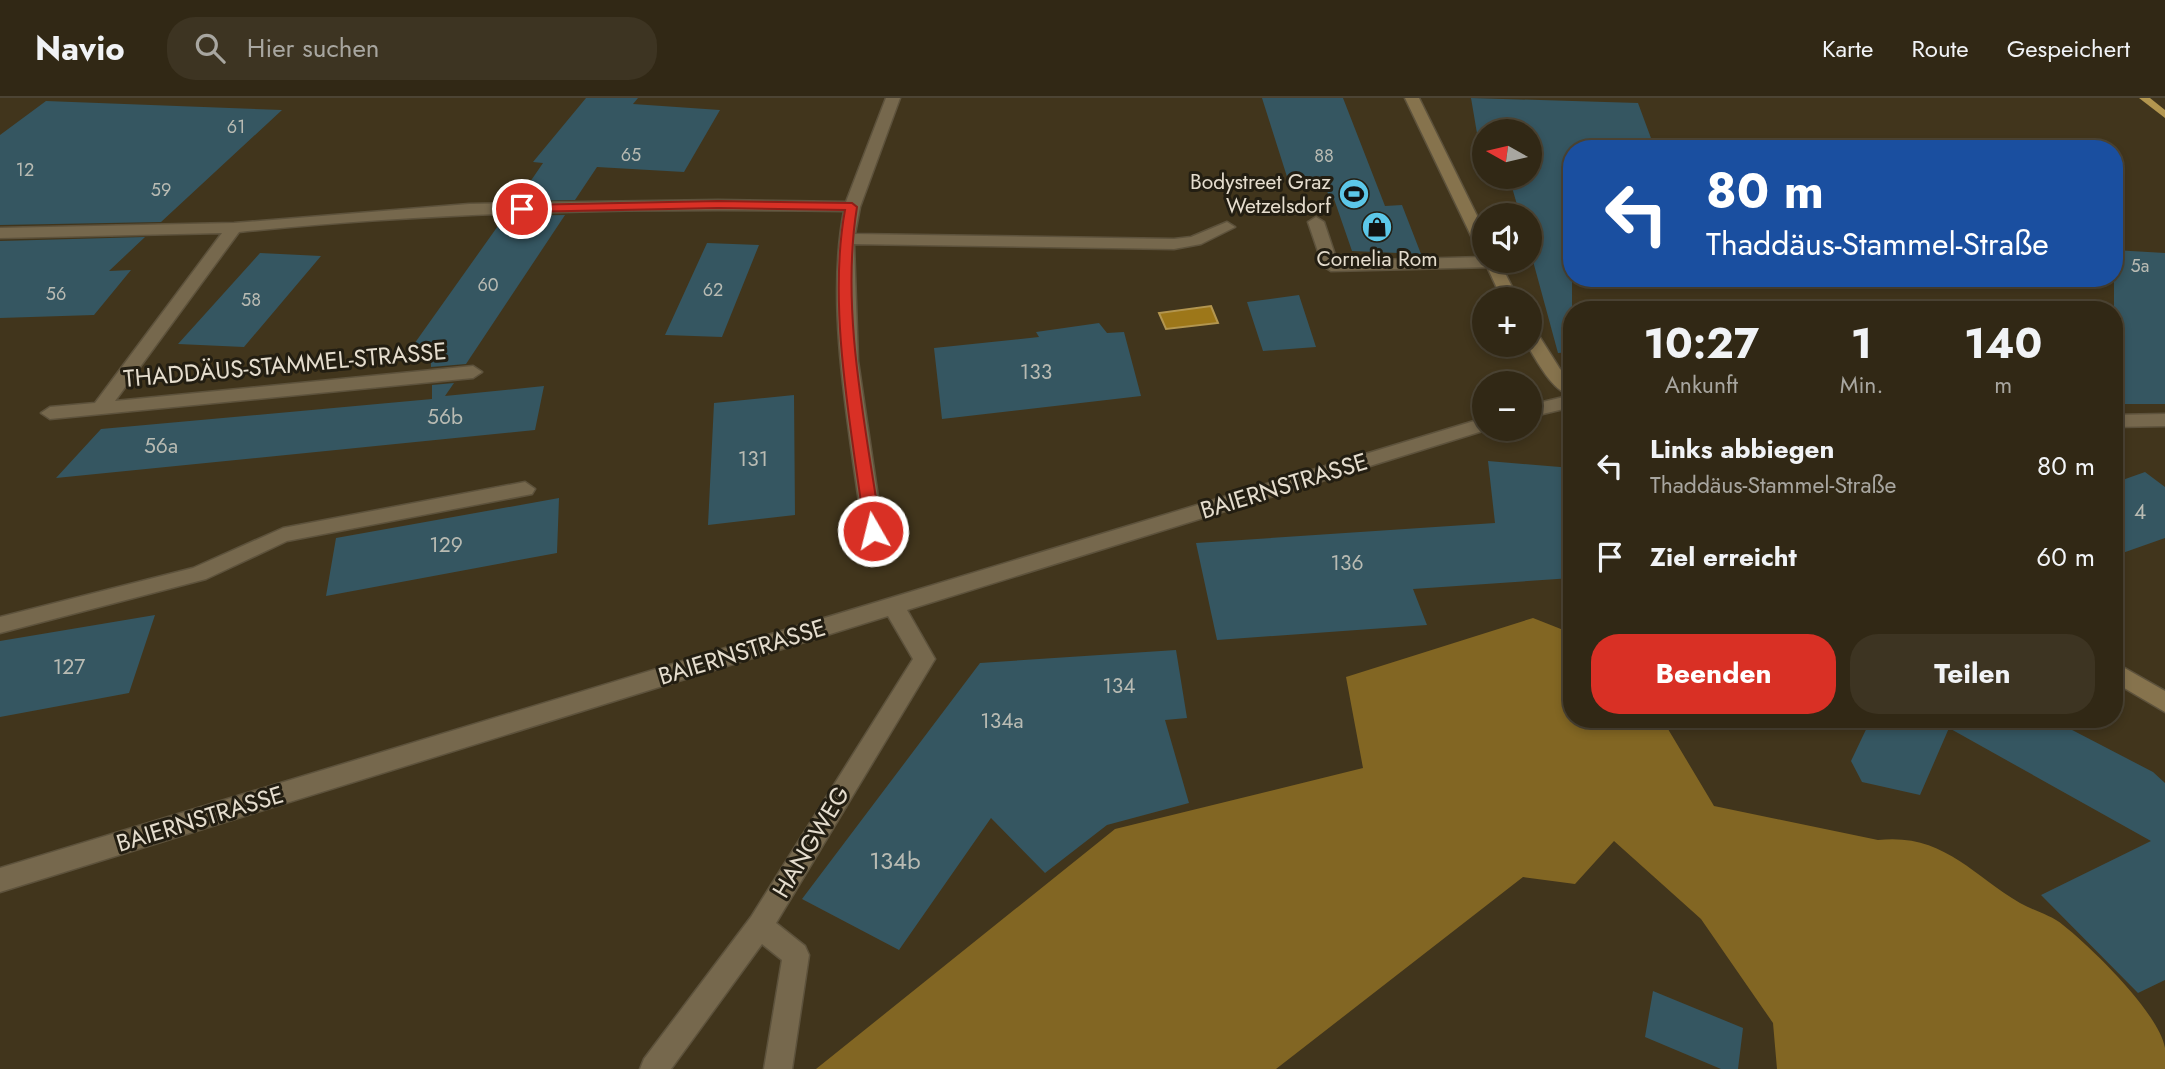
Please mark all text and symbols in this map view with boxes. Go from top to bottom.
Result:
search box [167,17,657,80]
text: Navio [35,25,125,72]
icon: search [191,29,229,67]
text: Hier suchen [247,29,380,67]
text: Karte [1822,31,1873,66]
text: Route [1911,31,1969,66]
text: Gespeichert [2007,31,2130,66]
house number: 61 [227,114,245,140]
north arrow [1472,119,1542,189]
map controls [1472,119,1542,441]
house number: 65 [621,142,641,168]
house number: 88 [1314,143,1334,169]
text: 80 m [1706,156,1824,226]
house number: 12 [16,157,34,183]
place label: Bodystreet Graz Wetzelsdorf [1190,167,1332,221]
icon: left [1591,168,1682,259]
house number: 59 [151,177,171,203]
sports icon: Bodystreet Graz Wetzelsdorf [1337,177,1371,211]
pin [492,179,552,239]
icon: arrive [503,190,541,228]
button: sound [1472,203,1542,273]
shop icon: Cornelia Rom [1360,210,1394,244]
text: Thaddäus-Stammel-Straße [1706,221,2049,267]
place label: Cornelia Rom [1316,244,1438,274]
house number: 5a [2131,253,2149,279]
house number: 60 [477,272,499,298]
house number: 62 [703,277,723,303]
house number: 56 [46,281,66,307]
house number: 58 [241,287,261,313]
button: + [1472,287,1542,357]
text: 10:27 [1644,313,1759,374]
text: 1 [1851,313,1872,374]
text: 140 [1964,313,2042,374]
street label: THADDÄUS-STAMMEL-STRASSE [122,333,448,396]
house number: 133 [1020,357,1052,387]
text: Ankunft [1665,368,1738,402]
text: Min. [1840,368,1883,402]
text: m [1994,368,2012,402]
button: − [1472,371,1542,441]
house number: 56b [427,402,463,432]
text: Links abbiegen [1650,430,1834,468]
house number: 56a [144,431,178,461]
street label: BAIERNSTRASSE [1196,443,1372,528]
house number: 131 [738,444,768,474]
icon: left [1591,447,1629,485]
text: 80 m [2037,447,2095,485]
text: Thaddäus-Stammel-Straße [1650,468,1896,502]
position arrow [836,494,910,568]
house number: 4 [2134,497,2146,527]
house number: 129 [429,530,463,560]
icon: arrive [1591,538,1629,576]
text: Ziel erreicht [1650,538,1797,576]
text: 60 m [2036,538,2095,576]
house number: 136 [1330,548,1364,578]
street label: BAIERNSTRASSE [654,609,830,694]
button: Beenden [1591,634,1836,714]
button: Teilen [1850,634,2095,714]
house number: 127 [53,652,85,682]
house number: 134 [1102,671,1136,701]
house number: 134a [980,706,1024,736]
street label: BAIERNSTRASSE [112,776,288,861]
street label: HANGWEG [763,779,858,904]
house number: 134b [869,843,921,878]

